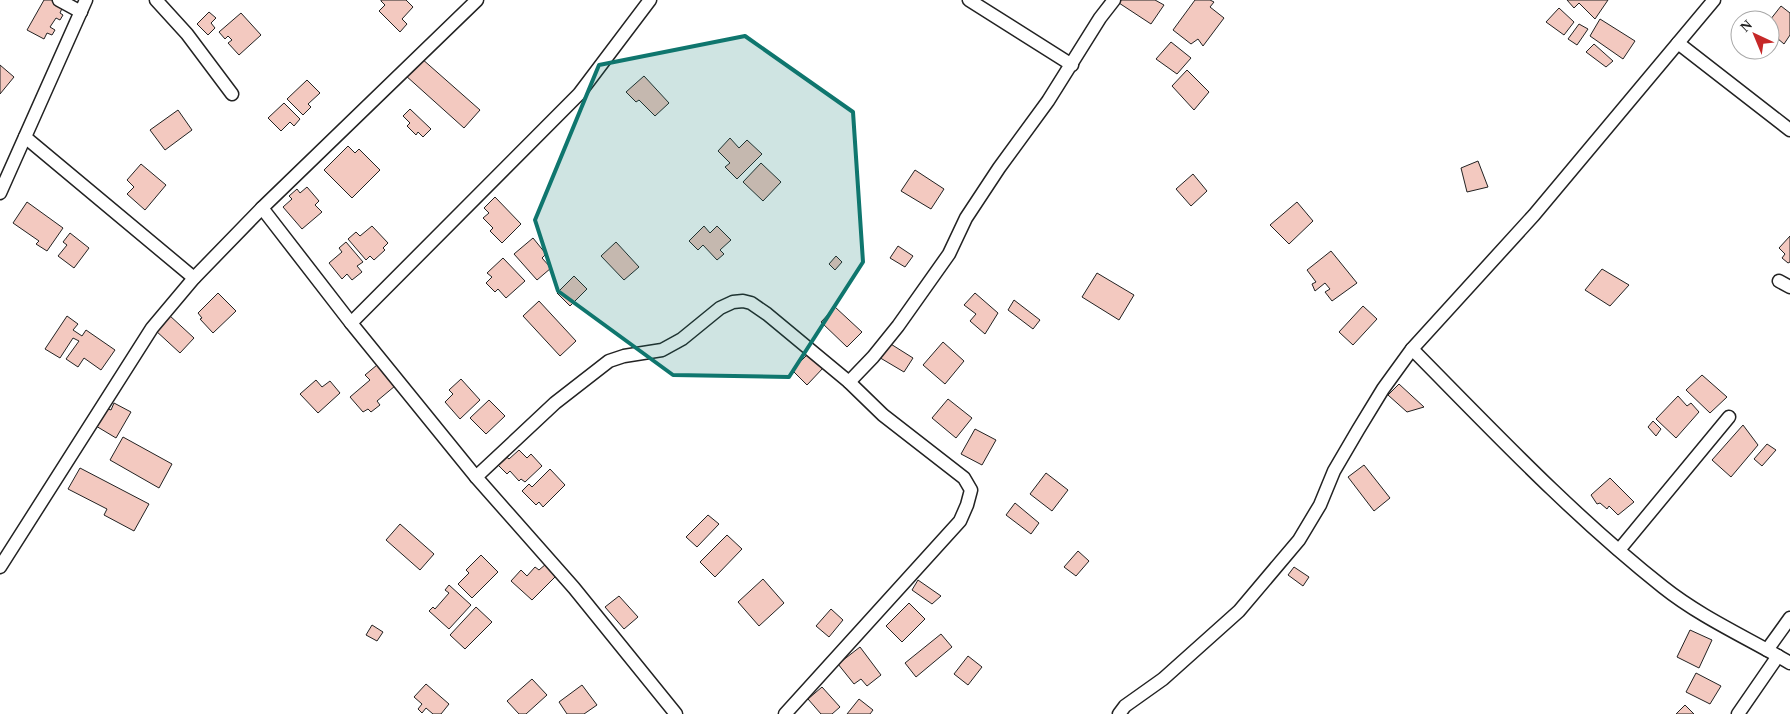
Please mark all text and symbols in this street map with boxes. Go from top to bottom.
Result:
north arrow [1730,10,1780,60]
text: N [1737,17,1755,35]

